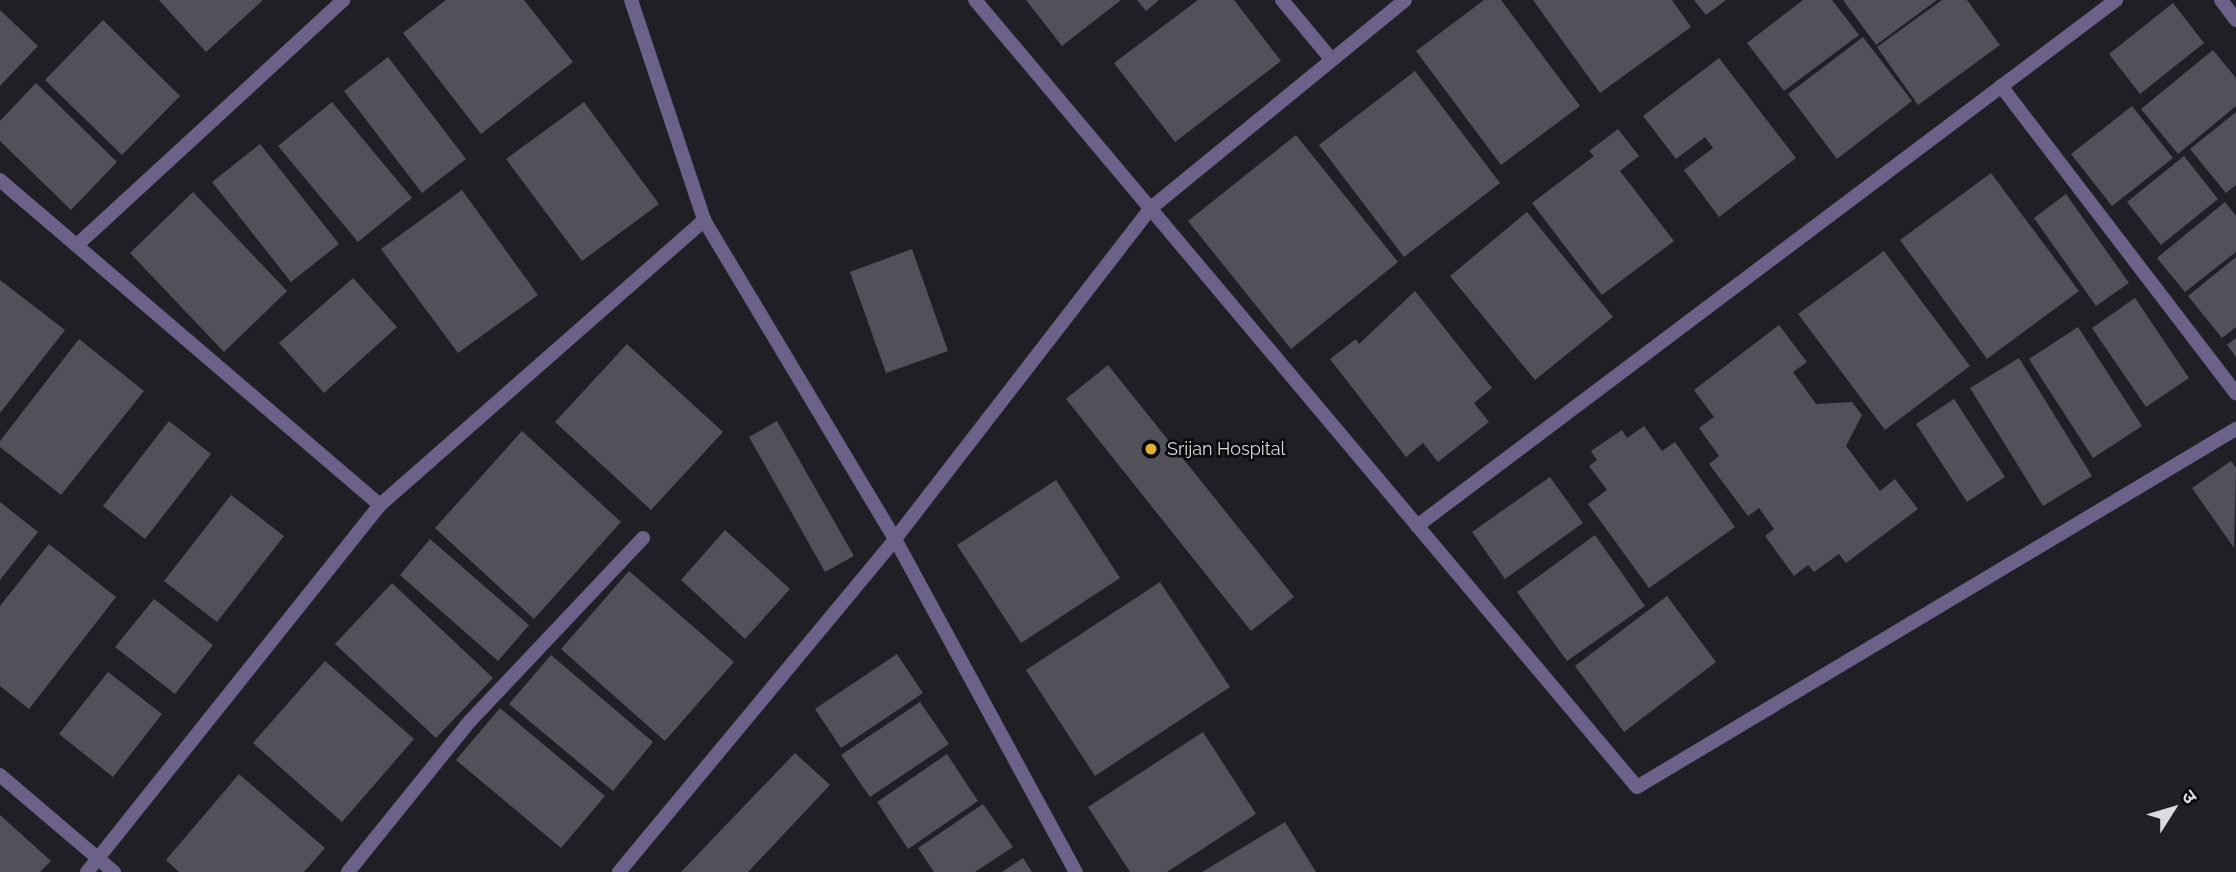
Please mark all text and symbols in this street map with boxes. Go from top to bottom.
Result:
place label: Srijan Hospital [1167,438,1285,460]
marker: Srijan Hospital [1141,439,1161,459]
north arrow [2138,774,2208,844]
text: उ [2178,785,2202,807]

